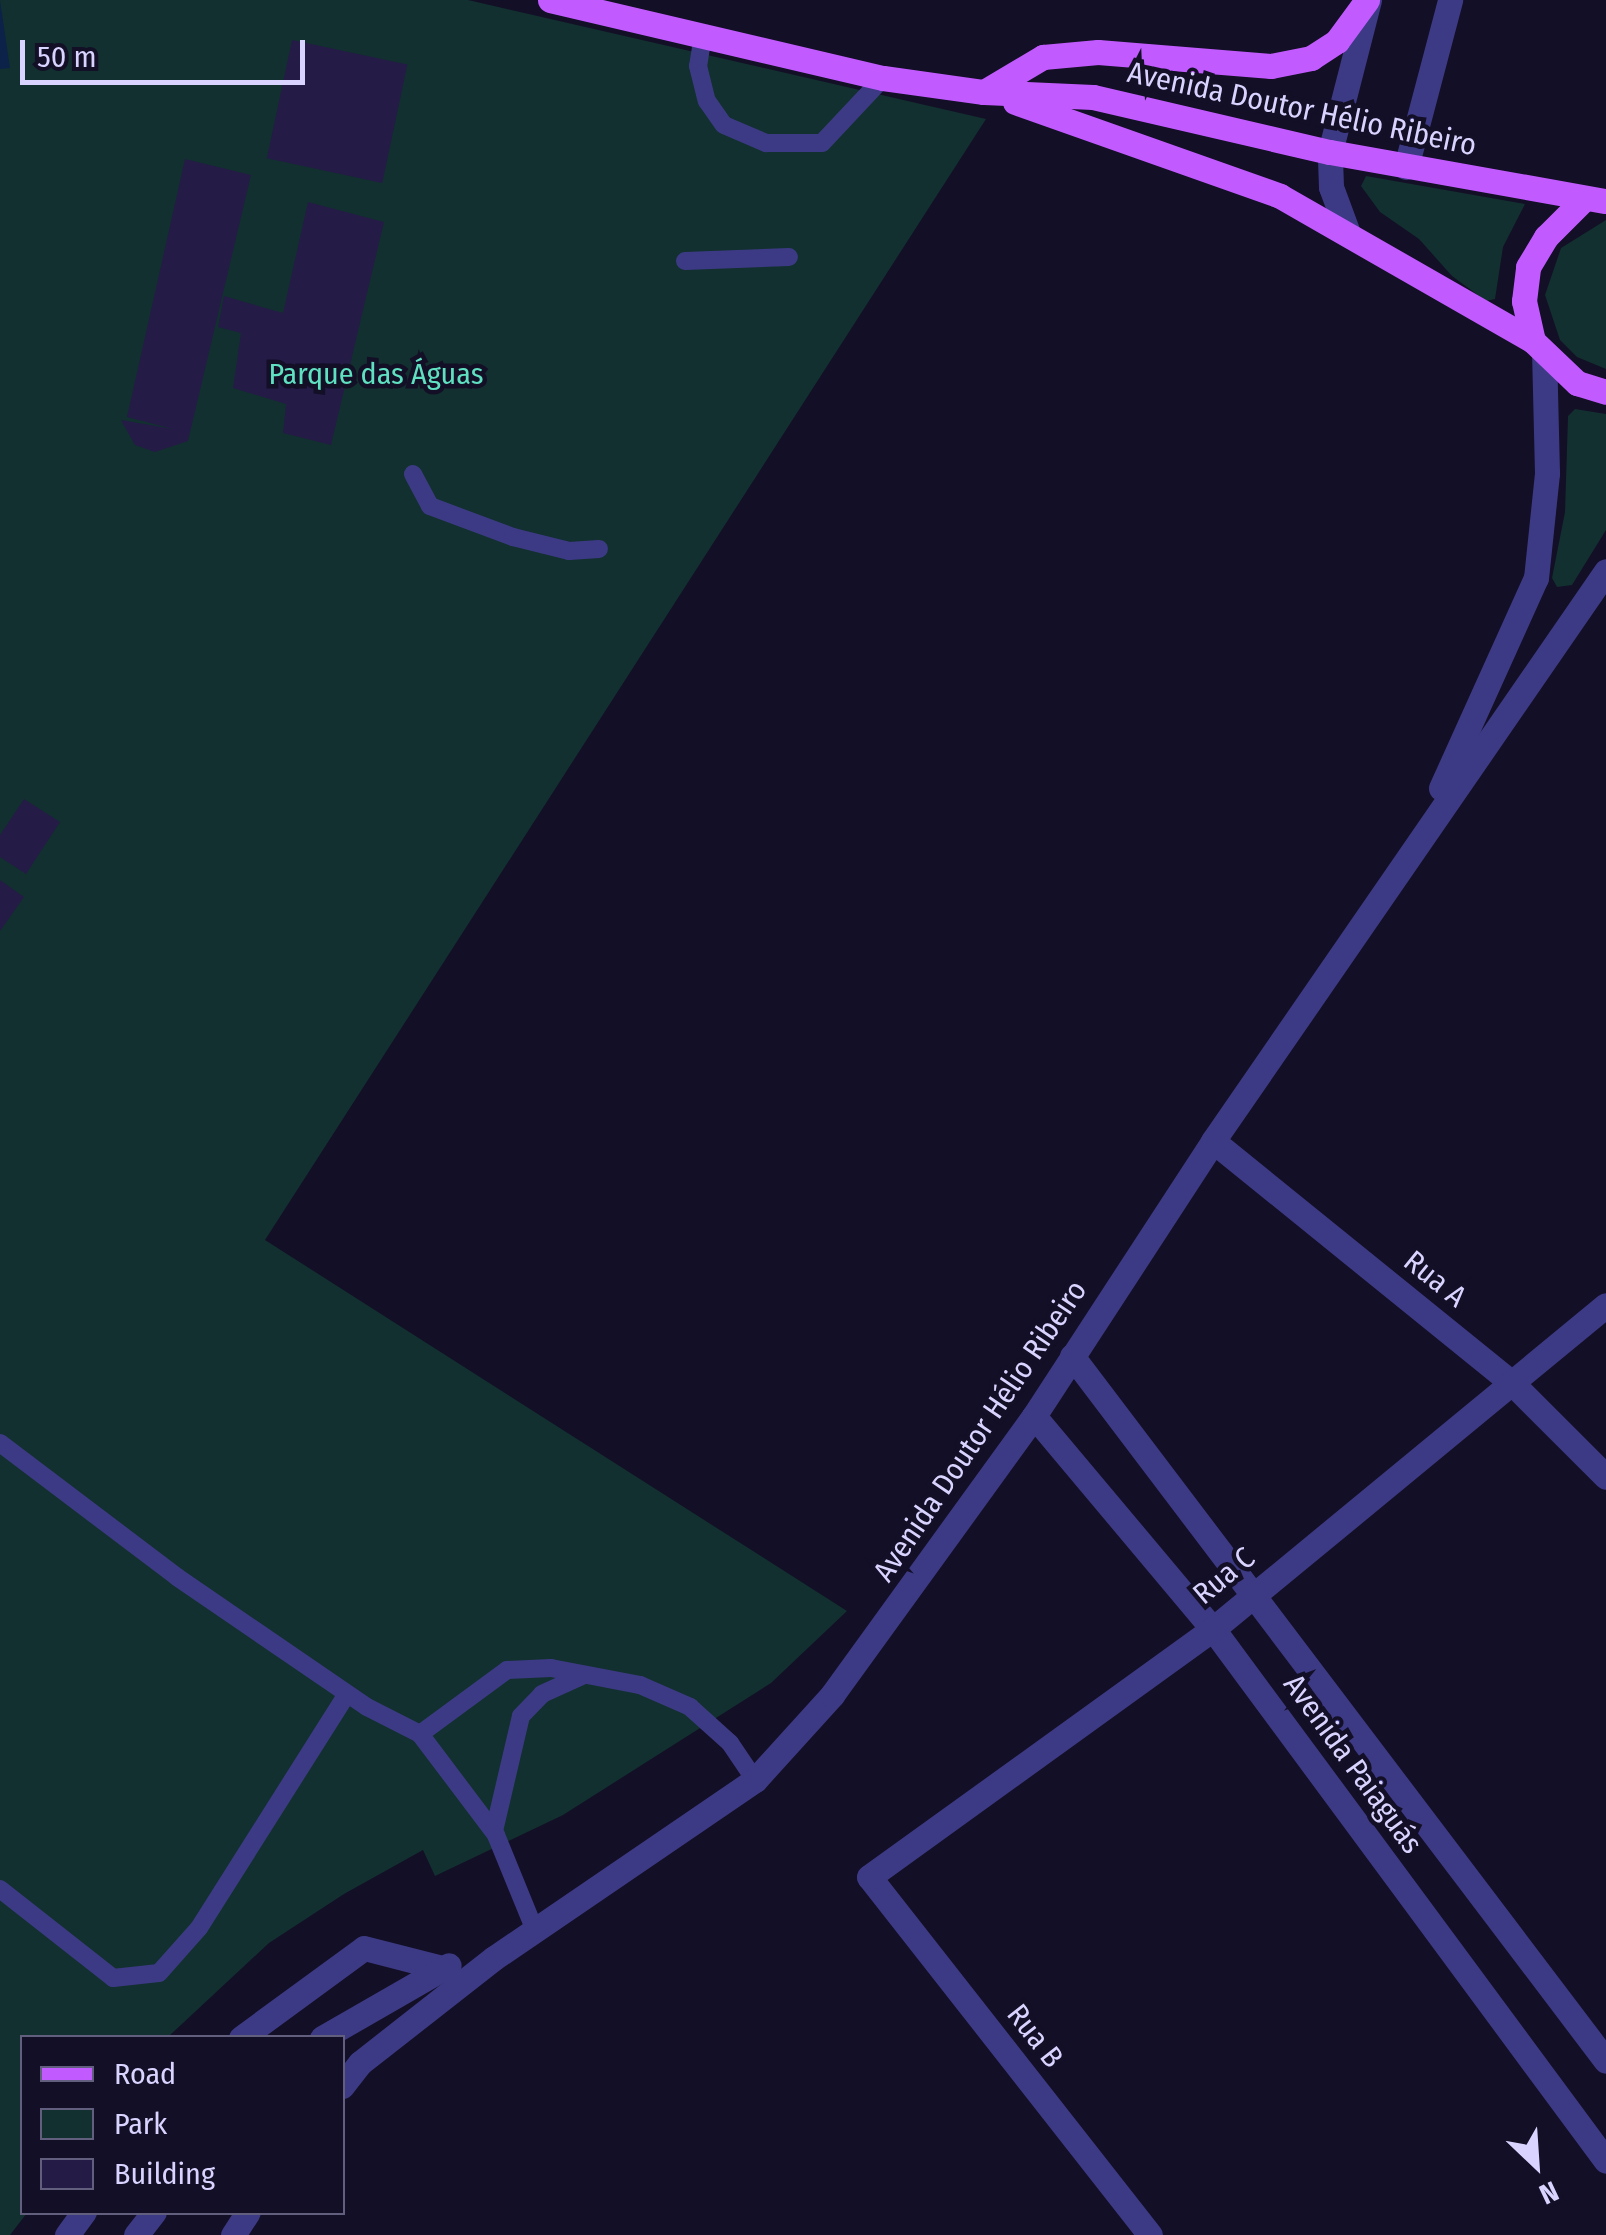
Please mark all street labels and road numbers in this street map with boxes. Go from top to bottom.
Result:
street label: Avenida Doutor Hélio Ribeiro [1124,54,1480,164]
street label: Rua A [1397,1243,1473,1315]
street label: Avenida Doutor Hélio Ribeiro [866,1274,1094,1588]
street label: Rua C [1186,1540,1262,1612]
street label: Avenida Paiaguás [1276,1667,1430,1861]
street label: Rua B [999,1997,1071,2075]

